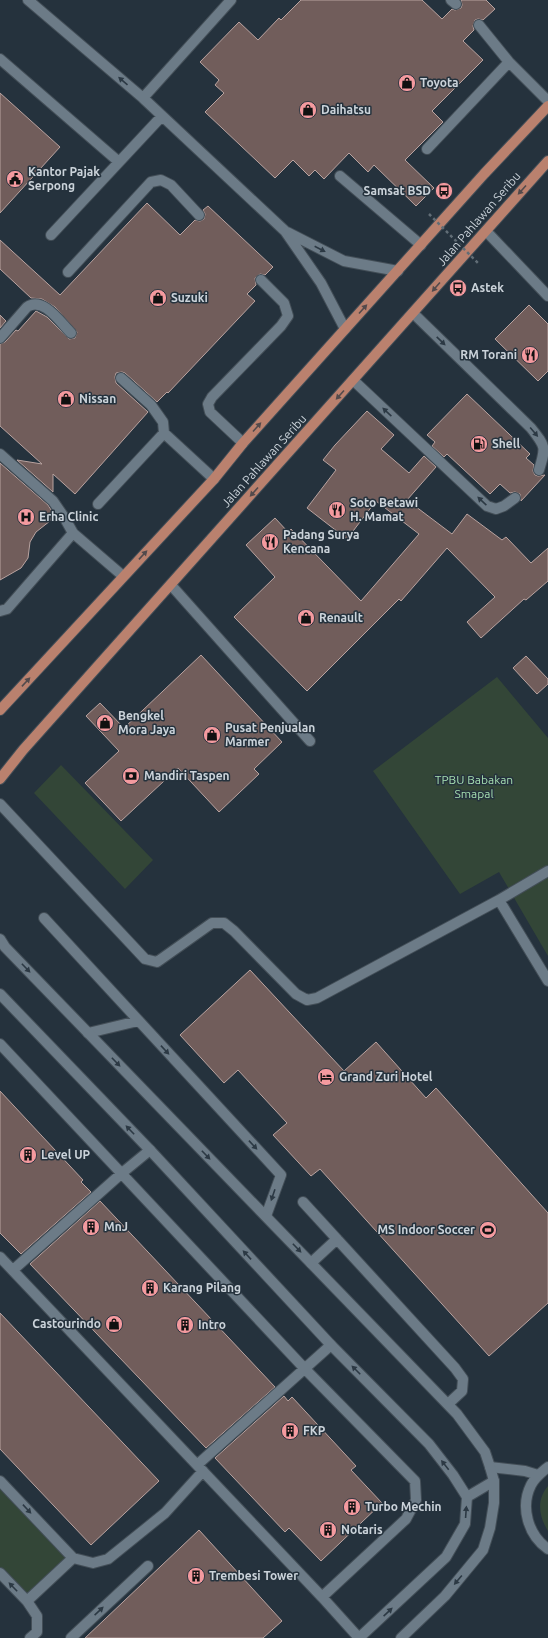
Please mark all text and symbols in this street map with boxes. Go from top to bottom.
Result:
shop icon: Toyota [397,73,417,93]
one-way arrow [118,76,128,86]
place label: Toyota [420,76,458,89]
shop icon: Daihatsu [298,100,318,120]
place label: Daihatsu [321,103,371,116]
place label: Kantor Pajak Serpong [28,165,100,192]
public building icon: Kantor Pajak Serpong [5,169,25,189]
street label: Jalan Pahlawan Seribu [434,169,523,268]
bus stop icon: Samsat BSD [434,181,454,201]
place label: Samsat BSD [363,184,431,197]
one-way arrow [518,185,527,195]
one-way arrow [314,245,326,252]
bus stop icon: Astek [448,278,468,298]
place label: Astek [471,281,504,294]
one-way arrow [432,282,441,293]
shop icon: Suzuki [148,288,168,308]
place label: Suzuki [171,291,208,304]
one-way arrow [358,304,368,314]
one-way arrow [436,336,446,345]
restaurant icon: RM Torani [520,345,540,365]
place label: RM Torani [460,348,517,361]
shop icon: Nissan [56,389,76,409]
one-way arrow [336,390,345,399]
place label: Nissan [79,392,116,405]
one-way arrow [382,407,392,416]
street label: Jalan Pahlawan Seribu [219,412,309,510]
one-way arrow [253,422,262,432]
one-way arrow [529,426,538,437]
fuel station icon: Shell [469,434,489,454]
place label: Shell [492,437,520,450]
one-way arrow [249,487,258,497]
place label: Soto Betawi H. Mamat [350,496,418,523]
one-way arrow [477,496,487,505]
restaurant icon: Soto Betawi H. Mamat [327,500,347,520]
hospital icon: Erha Clinic [16,507,36,527]
place label: Erha Clinic [39,510,98,523]
place label: Padang Surya Kencana [283,528,359,555]
restaurant icon: Padang Surya Kencana [260,532,280,552]
one-way arrow [138,550,148,560]
shop icon: Renault [296,608,316,628]
place label: Renault [319,611,363,624]
one-way arrow [22,676,31,687]
place label: Bengkel Mora Jaya [118,709,176,736]
shop icon: Bengkel Mora Jaya [95,713,115,733]
place label: Pusat Penjualan Marmer [225,721,315,748]
shop icon: Pusat Penjualan Marmer [202,725,222,745]
bank icon: Mandiri Taspen [121,766,141,786]
place label: Mandiri Taspen [144,769,230,782]
park label: TPBU Babakan Smapal [435,773,513,800]
one-way arrow [21,963,30,973]
one-way arrow [160,1045,170,1055]
one-way arrow [111,1057,121,1067]
hotel icon: Grand Zuri Hotel [316,1067,336,1087]
place label: Grand Zuri Hotel [339,1070,433,1083]
one-way arrow [126,1125,135,1134]
one-way arrow [248,1140,258,1150]
building icon: Level UP [18,1145,38,1165]
place label: Level UP [41,1148,91,1161]
one-way arrow [202,1150,211,1160]
one-way arrow [270,1190,276,1202]
building icon: MnJ [81,1217,101,1237]
place label: MnJ [104,1220,128,1233]
sports icon: MS Indoor Soccer [478,1220,498,1240]
place label: MS Indoor Soccer [377,1223,475,1236]
one-way arrow [292,1243,302,1253]
one-way arrow [243,1250,252,1260]
building icon: Karang Pilang [140,1278,160,1298]
place label: Karang Pilang [163,1281,241,1294]
shop icon: Castourindo [104,1314,124,1334]
building icon: Intro [175,1315,195,1335]
place label: Castourindo [32,1317,101,1330]
place label: Intro [198,1318,226,1331]
one-way arrow [351,1365,361,1375]
building icon: FKP [280,1421,300,1441]
place label: FKP [303,1424,326,1437]
one-way arrow [440,1459,449,1470]
building icon: Turbo Mechin [342,1497,362,1517]
place label: Turbo Mechin [365,1500,442,1513]
one-way arrow [22,1504,32,1514]
one-way arrow [462,1506,469,1518]
building icon: Notaris [318,1520,338,1540]
place label: Notaris [341,1523,383,1536]
building icon: Trembesi Tower [186,1566,206,1586]
place label: Trembesi Tower [209,1569,298,1582]
one-way arrow [454,1575,463,1585]
one-way arrow [9,1582,18,1592]
one-way arrow [95,1607,104,1616]
one-way arrow [382,1607,393,1616]

